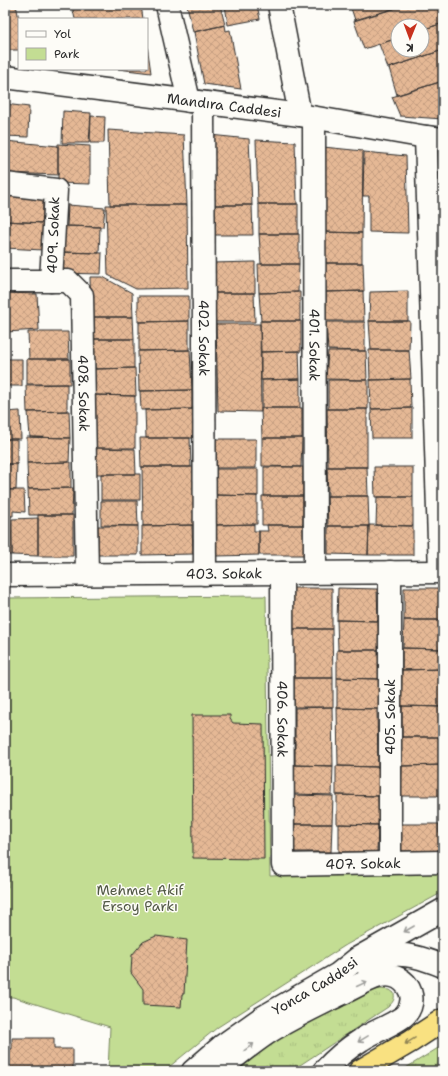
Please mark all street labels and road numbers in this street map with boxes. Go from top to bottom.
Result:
street label: Mandıra Caddesi [166,89,283,122]
street label: 409. Sokak [43,196,63,274]
street label: 402. Sokak [195,300,213,376]
street label: 401. Sokak [305,309,324,381]
street label: 408. Sokak [74,354,93,432]
street label: 403. Sokak [186,564,262,583]
street label: 405. Sokak [381,679,399,755]
street label: 406. Sokak [273,680,292,758]
street label: 407. Sokak [325,854,401,873]
street label: Yonca Caddesi [269,953,361,1019]

